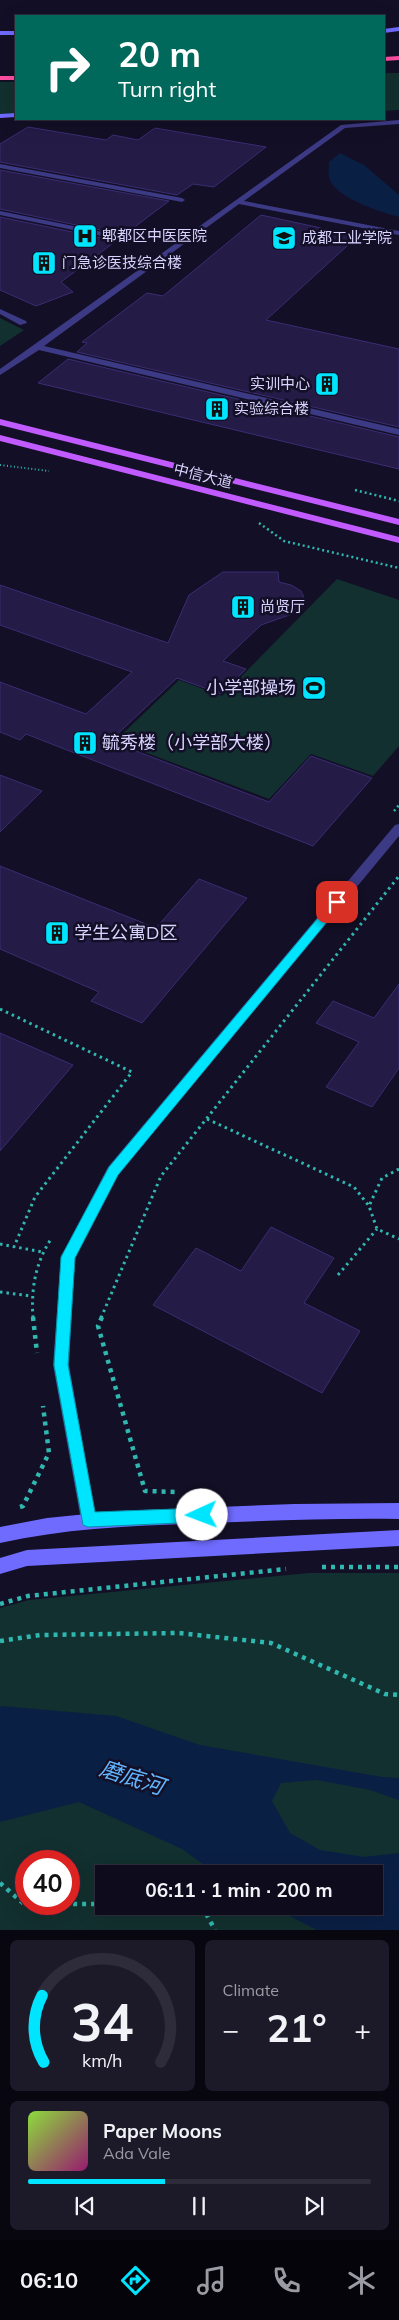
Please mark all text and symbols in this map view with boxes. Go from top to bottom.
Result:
text: 20 m [118,32,201,76]
icon: right [35,35,100,100]
text: Turn right [118,75,216,103]
hospital icon: 郫都区中医医院 [72,223,98,249]
school or university icon: 成都工业学院 [271,225,297,251]
place label: 郫都区中医医院 [102,226,207,245]
place label: 成都工业学院 [302,228,392,247]
building icon: 门急诊医技综合楼 [31,250,57,276]
place label: 门急诊医技综合楼 [62,253,182,272]
building icon: 实训中心 [314,371,340,397]
place label: 实训中心 [250,374,310,393]
building icon: 实验综合楼 [204,396,230,422]
place label: 实验综合楼 [234,399,309,418]
street label: 中信大道 [172,459,235,492]
building icon: 尚贤厅 [230,594,256,620]
place label: 尚贤厅 [260,597,305,616]
sports icon: 小学部操场 [301,675,327,701]
place label: 小学部操场 [206,676,296,699]
building icon: 毓秀楼（小学部大楼） [72,730,98,756]
place label: 毓秀楼（小学部大楼） [102,731,282,754]
pin [316,881,358,923]
icon: arrive [323,888,351,916]
building icon: 学生公寓D区 [44,920,70,946]
place label: 学生公寓D区 [74,921,177,944]
position arrow [175,1488,227,1540]
water label: 磨底河 [96,1753,172,1802]
speed limit sign: 40 [15,1850,80,1915]
text: 06:11 · 1 min · 200 m [145,1878,333,1902]
text: Climate [223,1980,279,2000]
text: 34 [71,1989,133,2054]
text: 21° [267,2004,327,2052]
text: − [223,2012,239,2047]
text: + [354,2012,371,2047]
text: km/h [82,2049,122,2071]
text: Paper Moons [103,2119,222,2143]
text: Ada Vale [103,2143,170,2163]
icon: previous [71,2192,99,2220]
icon: pause [185,2192,213,2220]
icon: next [300,2192,328,2220]
icon: directions [118,2263,153,2298]
icon: music [194,2263,229,2298]
icon: phone [269,2263,304,2298]
icon: climate [344,2263,379,2298]
text: 06:10 [20,2266,78,2294]

